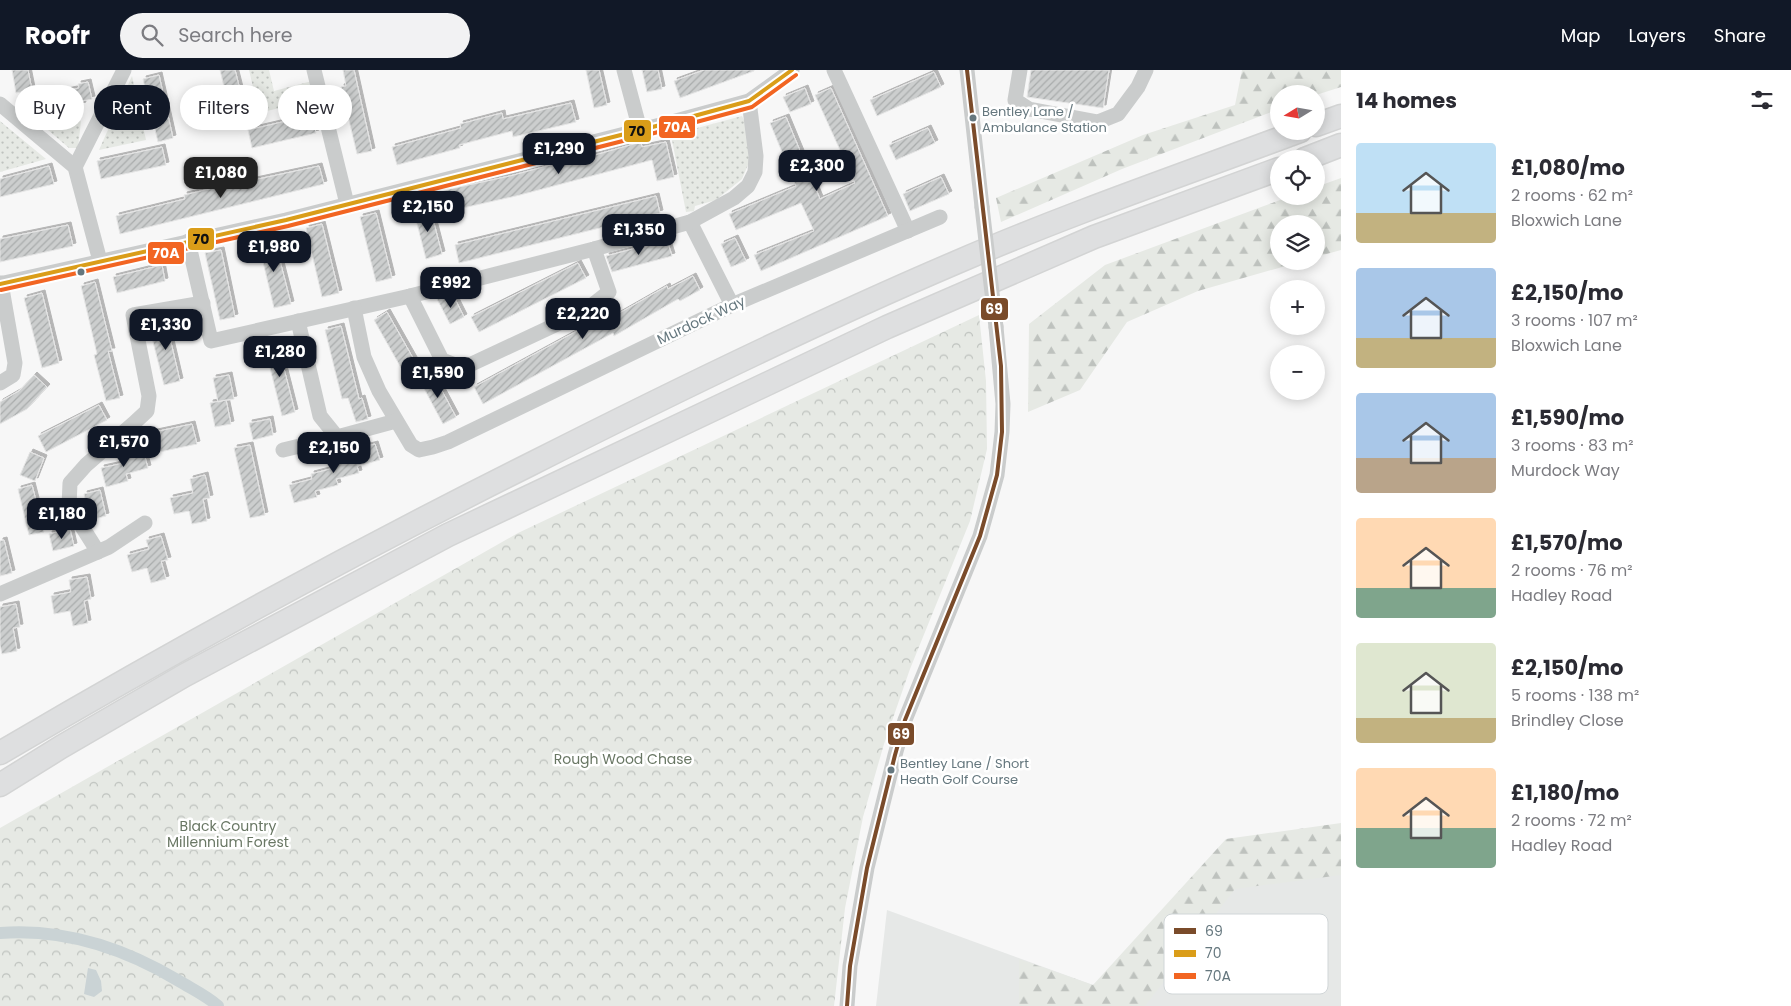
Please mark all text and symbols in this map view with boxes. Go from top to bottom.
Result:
search box [120,13,470,58]
text: Roofr [25,19,90,52]
icon: search [138,21,166,49]
text: Search here [178,22,293,49]
text: Map [1561,23,1601,48]
text: Layers [1629,23,1686,48]
text: Share [1714,23,1766,48]
chip: Buy [15,85,84,130]
chip: Rent [94,85,170,130]
chip: Filters [180,85,268,130]
chip: New [278,85,352,130]
north arrow [1270,85,1325,140]
map controls [1270,85,1325,400]
text: 14 homes [1356,86,1457,115]
icon: filters [1748,86,1776,114]
place label: Bentley Lane / Ambulance Station [982,102,1107,137]
marker: Bentley Lane / Ambulance Station [968,113,978,123]
line badge: 70A [658,115,696,139]
text: 70A [664,117,691,137]
line badge: 70 [623,119,652,143]
text: 70 [629,121,645,141]
pin: £1,290 [518,132,600,175]
text: £1,290 [534,137,584,160]
pin: £2,300 [776,150,858,192]
button: locate [1270,150,1325,205]
text: £1,080/mo [1511,153,1625,182]
text: £2,300 [790,154,844,177]
pin: £1,080 [180,156,262,199]
text: £1,080 [195,161,247,184]
icon: home [1396,163,1456,223]
text: 2 rooms · 62 m² [1511,184,1633,207]
pin: £2,150 [387,190,469,233]
text: £2,150 [402,195,454,218]
text: Bloxwich Lane [1511,209,1622,232]
pin: £1,350 [598,214,680,256]
button: layers [1270,215,1325,270]
text: £1,350 [613,218,665,241]
line badge: 70 [187,227,215,251]
text: 70 [193,229,209,249]
pin: £1,980 [233,230,315,273]
text: £1,980 [248,235,300,258]
line badge: 70A [147,241,185,265]
text: 70A [153,243,180,263]
pin: £992 [421,266,481,309]
unlabelled marker [76,267,86,277]
text: £992 [431,271,471,294]
text: £2,150/mo [1511,278,1623,307]
button: + [1270,280,1325,335]
icon: home [1396,288,1456,348]
street label: Murdock Way [654,291,748,349]
line badge: 69 [980,297,1009,321]
pin: £2,220 [542,298,624,340]
text: 69 [985,299,1003,319]
text: £2,220 [556,302,610,325]
pin: £1,330 [125,308,207,351]
text: 3 rooms · 107 m² [1511,309,1638,332]
text: £1,330 [140,313,192,336]
text: Bloxwich Lane [1511,334,1622,357]
pin: £1,280 [239,336,321,378]
text: £1,280 [254,340,306,363]
button: − [1270,345,1325,400]
pin: £1,590 [397,356,479,399]
text: £1,590 [412,361,464,384]
text: £1,590/mo [1511,403,1624,432]
icon: home [1396,413,1456,473]
pin: £1,570 [83,426,165,468]
text: £1,570 [99,430,149,453]
pin: £2,150 [293,432,375,474]
text: 3 rooms · 83 m² [1511,434,1633,457]
text: £2,150 [308,436,360,459]
text: Murdock Way [1511,459,1620,482]
pin: £1,180 [21,498,103,540]
text: £1,180 [38,502,86,525]
text: £1,570/mo [1511,528,1623,557]
icon: home [1396,538,1456,598]
text: 2 rooms · 76 m² [1511,559,1633,582]
text: Hadley Road [1511,584,1612,607]
text: £2,150/mo [1511,653,1623,682]
icon: home [1396,663,1456,723]
text: 5 rooms · 138 m² [1511,684,1639,707]
text: Brindley Close [1511,709,1624,732]
line badge: 69 [887,722,915,746]
text: 69 [892,724,910,744]
park label: Rough Wood Chase [554,749,693,769]
place label: Bentley Lane / Short Heath Golf Course [900,754,1029,789]
marker: Bentley Lane / Short Heath Golf Course [886,765,896,775]
text: £1,180/mo [1511,778,1619,807]
icon: home [1396,788,1456,848]
text: 2 rooms · 72 m² [1511,809,1632,832]
park label: Black Country Millennium Forest [167,816,289,852]
text: Hadley Road [1511,834,1612,857]
legend [1164,914,1328,994]
text: 69 [1205,921,1223,941]
text: 70 [1205,943,1221,963]
text: 70A [1205,966,1231,986]

